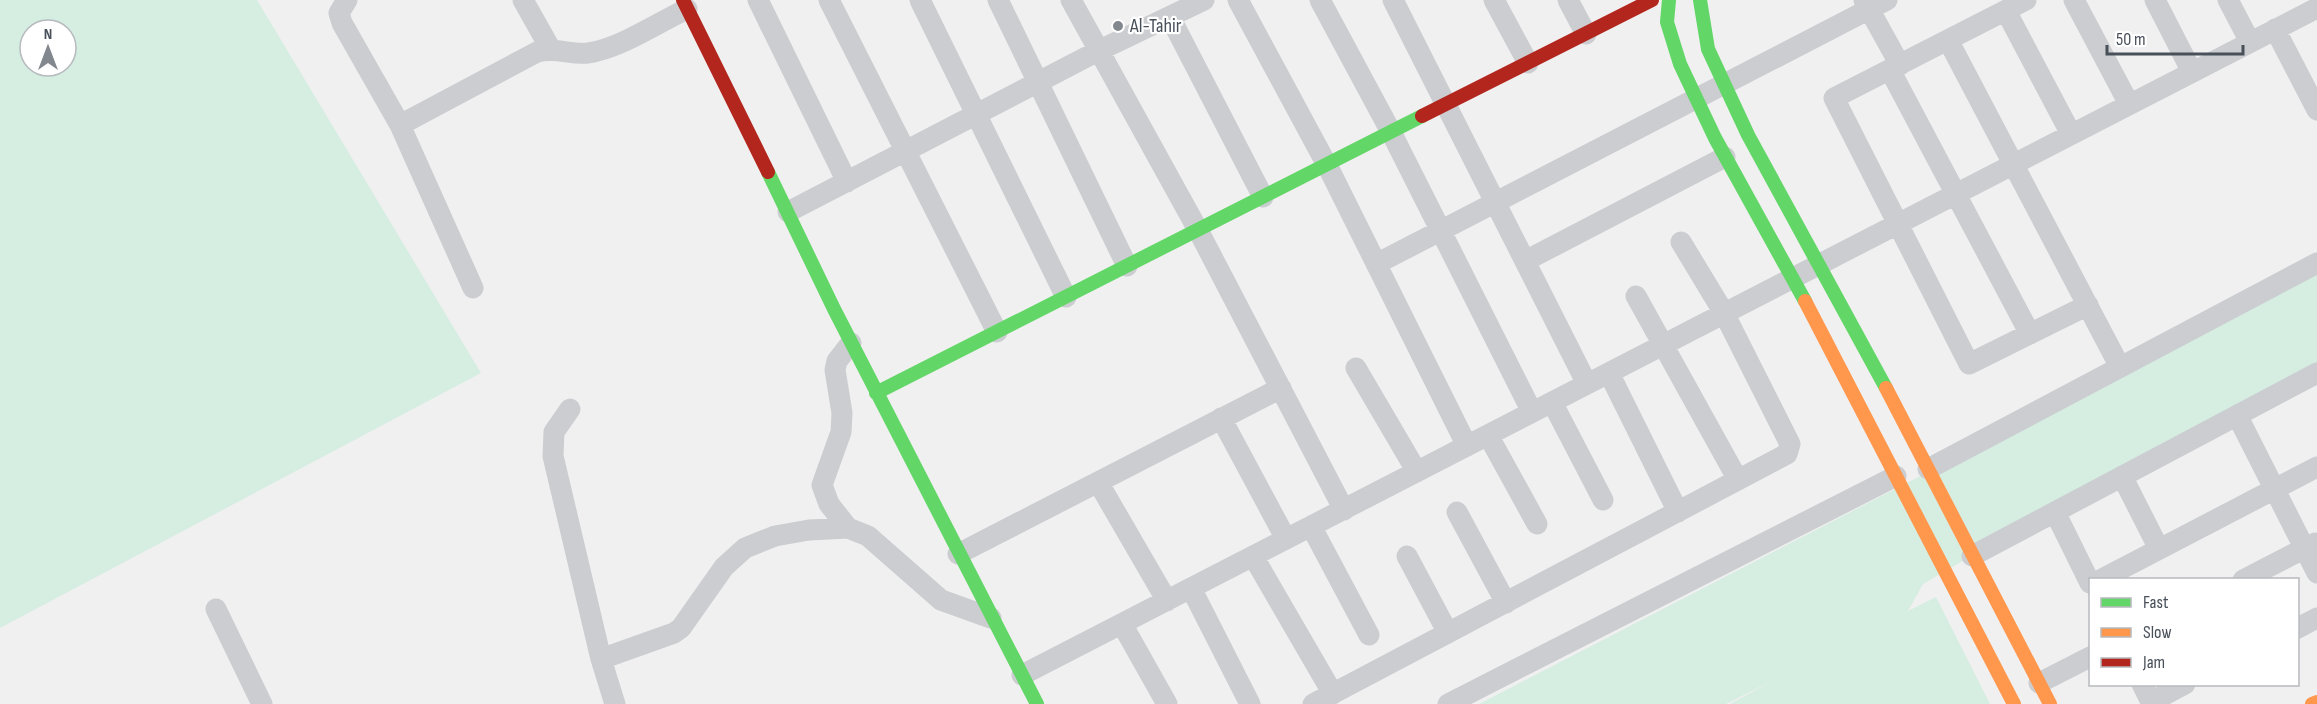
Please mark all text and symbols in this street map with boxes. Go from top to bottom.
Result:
place label: Al-Tahir [1129,14,1182,38]
north arrow [18,18,78,78]
scale bar [2107,18,2244,56]
marker: Al-Tahir [1111,19,1125,33]
text: N [44,25,52,44]
text: 50 m [2116,29,2146,50]
legend [2089,578,2299,686]
text: Fast [2143,592,2169,613]
text: Slow [2143,622,2172,643]
text: Jam [2142,652,2165,673]

